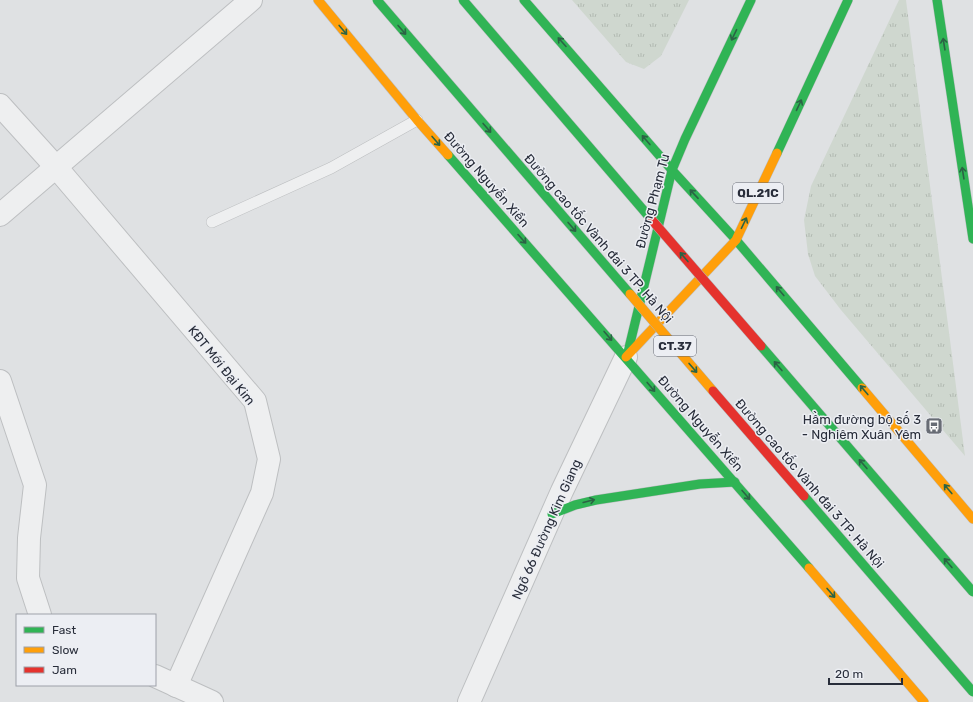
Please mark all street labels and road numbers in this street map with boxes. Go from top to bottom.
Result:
street label: Đường Nguyễn Xiển [440,128,533,231]
street label: Đường cao tốc Vành đai 3 TP. Hà Nội [520,150,677,326]
street label: Đường Phạm Tu [633,152,673,250]
road number: QL.21C [733,183,783,203]
street label: KĐT Mới Đại Kim [185,323,258,408]
road number: CT.37 [654,336,696,356]
street label: Đường Nguyễn Xiển [654,372,747,475]
street label: Đường cao tốc Vành đai 3 TP. Hà Nội [731,395,888,571]
street label: Ngõ 66 Đường Kim Giang [509,457,585,602]

